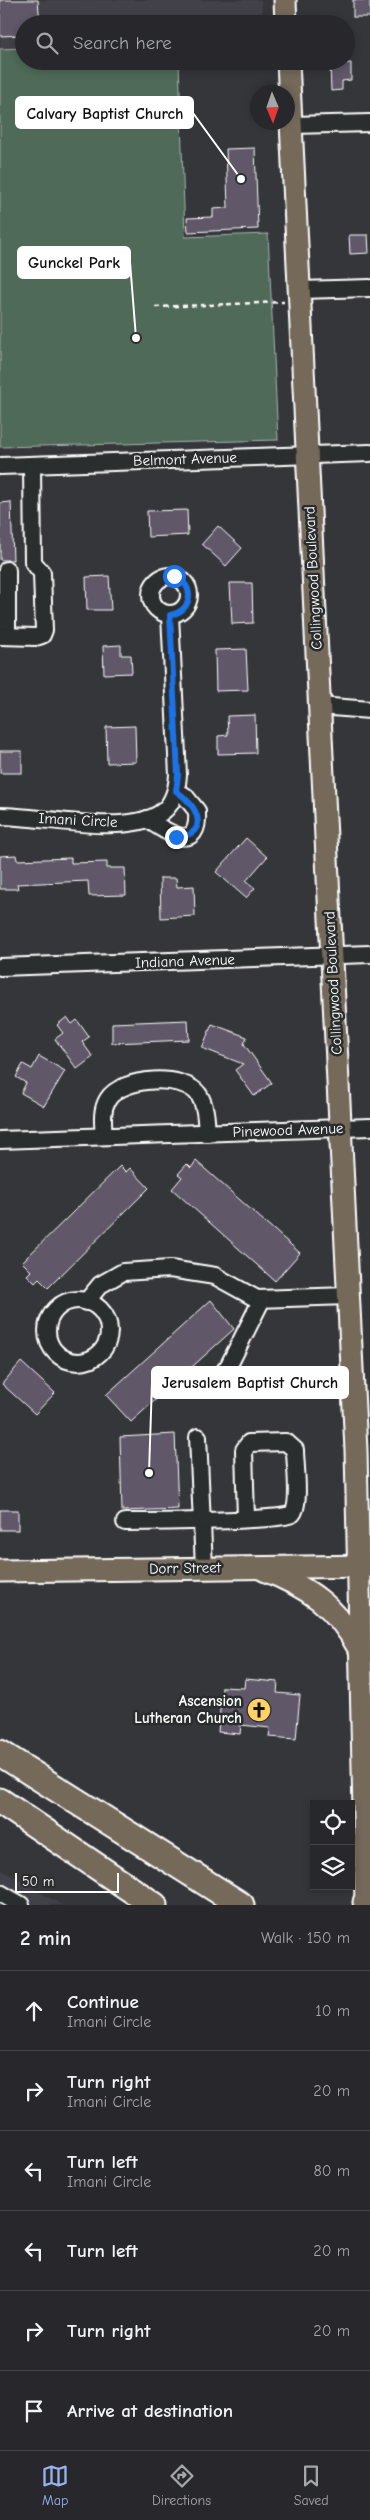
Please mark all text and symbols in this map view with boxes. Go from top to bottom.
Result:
search box [15,15,355,70]
icon: search [33,29,61,57]
text: Search here [73,32,172,54]
north arrow [250,85,295,130]
callout: Calvary Baptist Church [16,97,193,128]
text: Calvary Baptist Church [27,105,184,123]
callout: Gunckel Park [18,247,130,278]
text: Gunckel Park [28,254,120,272]
street label: Belmont Avenue [133,448,238,470]
street label: Collingwood Boulevard [300,506,326,650]
route start [163,565,186,588]
street label: Imani Circle [38,809,118,831]
route end [165,826,188,849]
street label: Collingwood Boulevard [320,911,346,1055]
street label: Indiana Avenue [135,950,236,972]
street label: Pinewood Avenue [232,1119,344,1141]
callout: Jerusalem Baptist Church [152,1367,348,1398]
text: Jerusalem Baptist Church [162,1374,338,1392]
street label: Dorr Street [149,1558,222,1578]
place label: Ascension Lutheran Church [134,1692,242,1727]
church icon: Ascension Lutheran Church [246,1697,272,1723]
map controls [310,1800,355,1890]
button: locate [310,1800,355,1845]
button: layers [310,1845,355,1890]
scale bar [15,1870,119,1893]
text: 50 m [22,1873,54,1890]
text: 2 min [20,1926,71,1950]
text: Walk · 150 m [261,1929,350,1947]
text: Continue [67,1991,139,2013]
icon: ahead [20,1997,48,2025]
text: 10 m [315,2002,350,2020]
text: Imani Circle [67,2013,151,2031]
text: Turn right [67,2071,151,2093]
icon: right [20,2077,48,2105]
text: 20 m [313,2082,350,2100]
text: Imani Circle [67,2093,151,2111]
text: Turn left [67,2151,138,2173]
icon: left [20,2157,48,2185]
text: 80 m [313,2162,350,2180]
text: Imani Circle [67,2173,151,2191]
icon: left [20,2237,48,2265]
text: Turn left [67,2240,138,2262]
text: 20 m [313,2242,350,2260]
icon: right [20,2317,48,2345]
text: Turn right [67,2320,151,2342]
text: 20 m [313,2322,350,2340]
icon: arrive [20,2397,48,2425]
text: Arrive at destination [67,2400,233,2422]
tab: Map [41,2462,69,2509]
tab: Directions [152,2462,211,2509]
tab: Saved [294,2462,329,2509]

